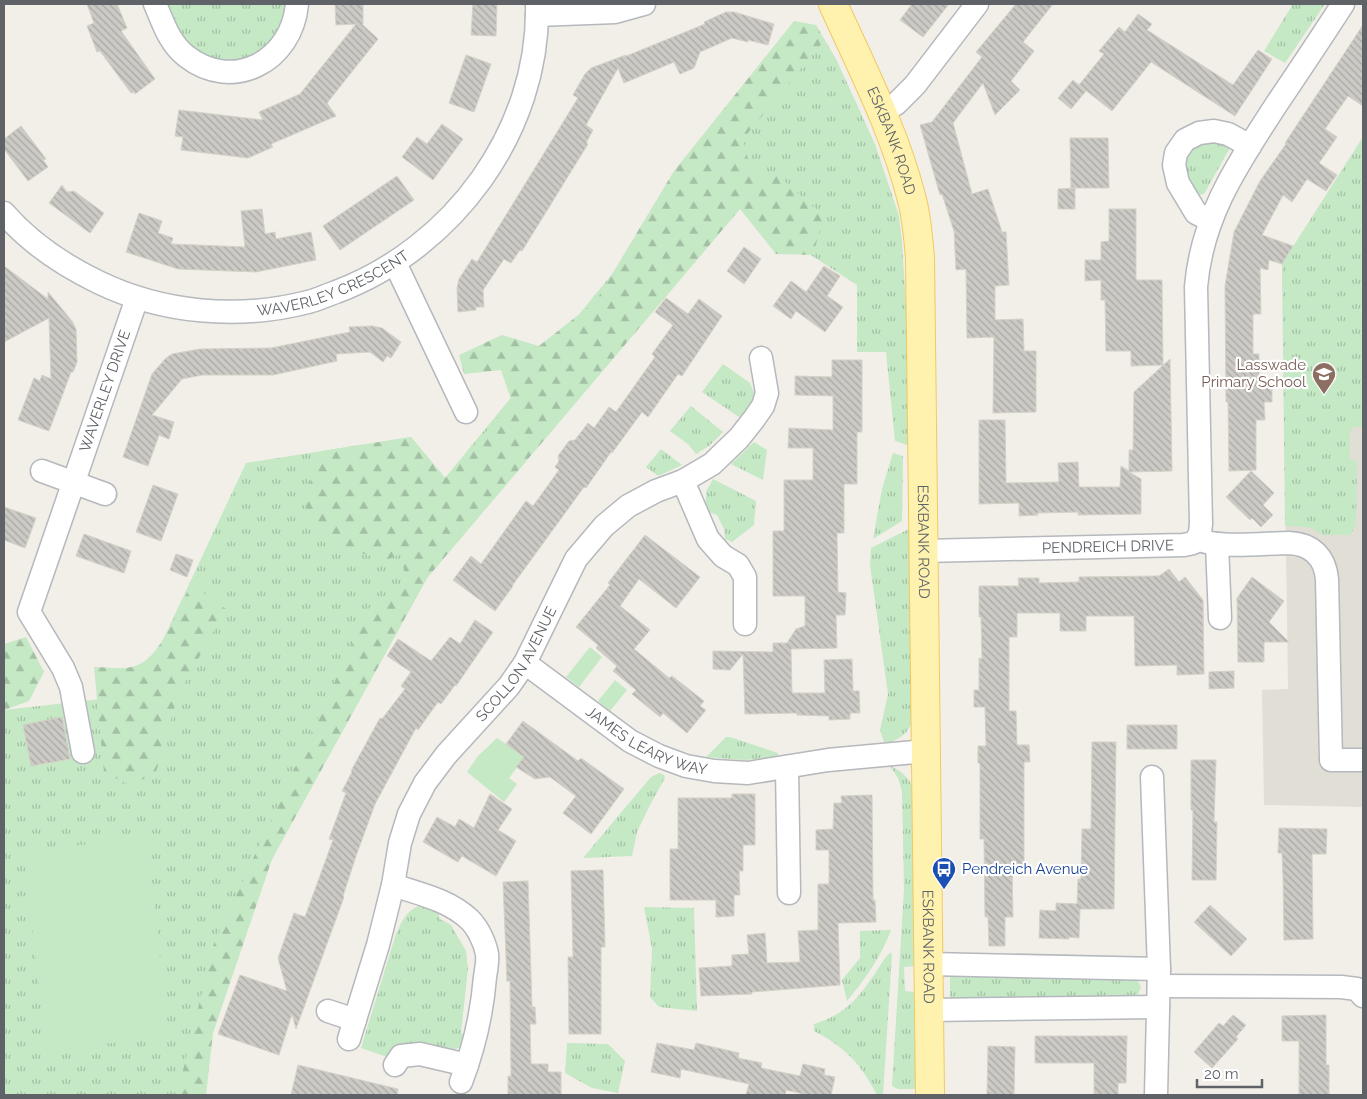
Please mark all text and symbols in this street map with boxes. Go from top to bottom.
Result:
street label: ESKBANK ROAD [863,84,919,197]
street label: WAVERLEY CRESCENT [256,246,412,320]
street label: WAVERLEY DRIVE [76,328,134,454]
place label: Lasswade Primary School [1201,356,1307,391]
school or university icon: Lasswade Primary School [1311,361,1337,395]
street label: ESKBANK ROAD [914,485,933,599]
street label: PENDREICH DRIVE [1042,536,1174,557]
street label: SCOLLON AVENUE [472,604,560,725]
street label: JAMES LEARY WAY [582,702,709,779]
bus stop icon: Pendreich Avenue [931,856,957,890]
place label: Pendreich Avenue [962,860,1088,878]
street label: ESKBANK ROAD [919,889,938,1004]
scale bar [1197,1056,1262,1088]
text: 20 m [1204,1065,1239,1083]

